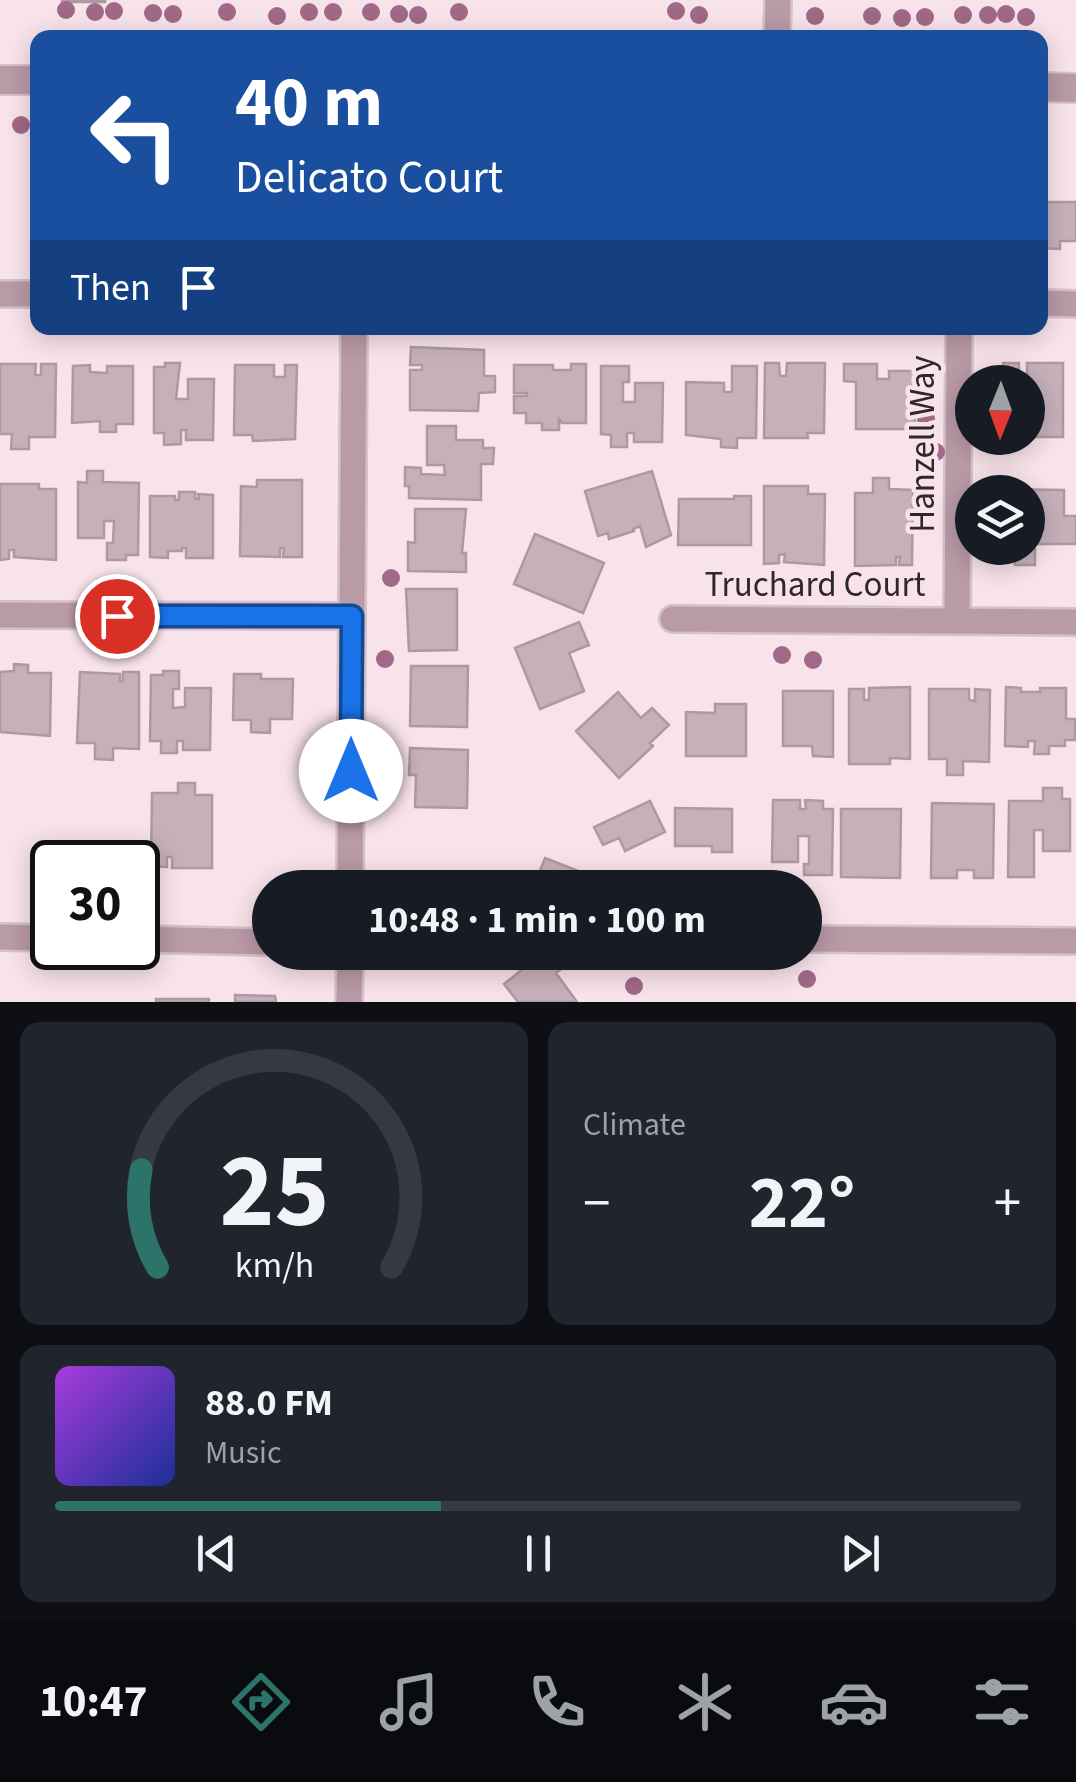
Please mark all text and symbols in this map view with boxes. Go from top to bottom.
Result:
text: 40 m [235,53,383,153]
icon: left [70,70,200,200]
text: Delicato Court [235,146,503,210]
icon: arrive [171,260,226,315]
text: Then [70,261,151,315]
street label: Hanzell Way [898,355,948,533]
north arrow [955,365,1045,455]
map controls [955,365,1045,565]
button: layers [955,475,1045,565]
street label: Truchard Court [704,560,926,610]
pin [75,574,160,659]
icon: arrive [90,589,145,644]
position arrow [299,719,403,823]
speed limit sign: 30 [30,840,160,970]
text: 10:48 · 1 min · 100 m [368,893,706,947]
text: Climate [583,1102,686,1148]
text: 25 [219,1119,329,1267]
text: 22° [749,1150,855,1257]
text: − [583,1165,610,1243]
text: + [994,1165,1021,1243]
text: km/h [234,1240,314,1291]
text: 88.0 FM [205,1376,333,1430]
text: Music [205,1430,282,1476]
icon: previous [189,1526,244,1581]
icon: pause [511,1526,566,1581]
icon: next [833,1526,888,1581]
icon: directions [226,1667,296,1737]
icon: music [374,1667,444,1737]
icon: phone [522,1667,592,1737]
icon: climate [670,1667,740,1737]
icon: car [819,1667,889,1737]
icon: filters [967,1667,1037,1737]
text: 10:47 [39,1670,148,1734]

